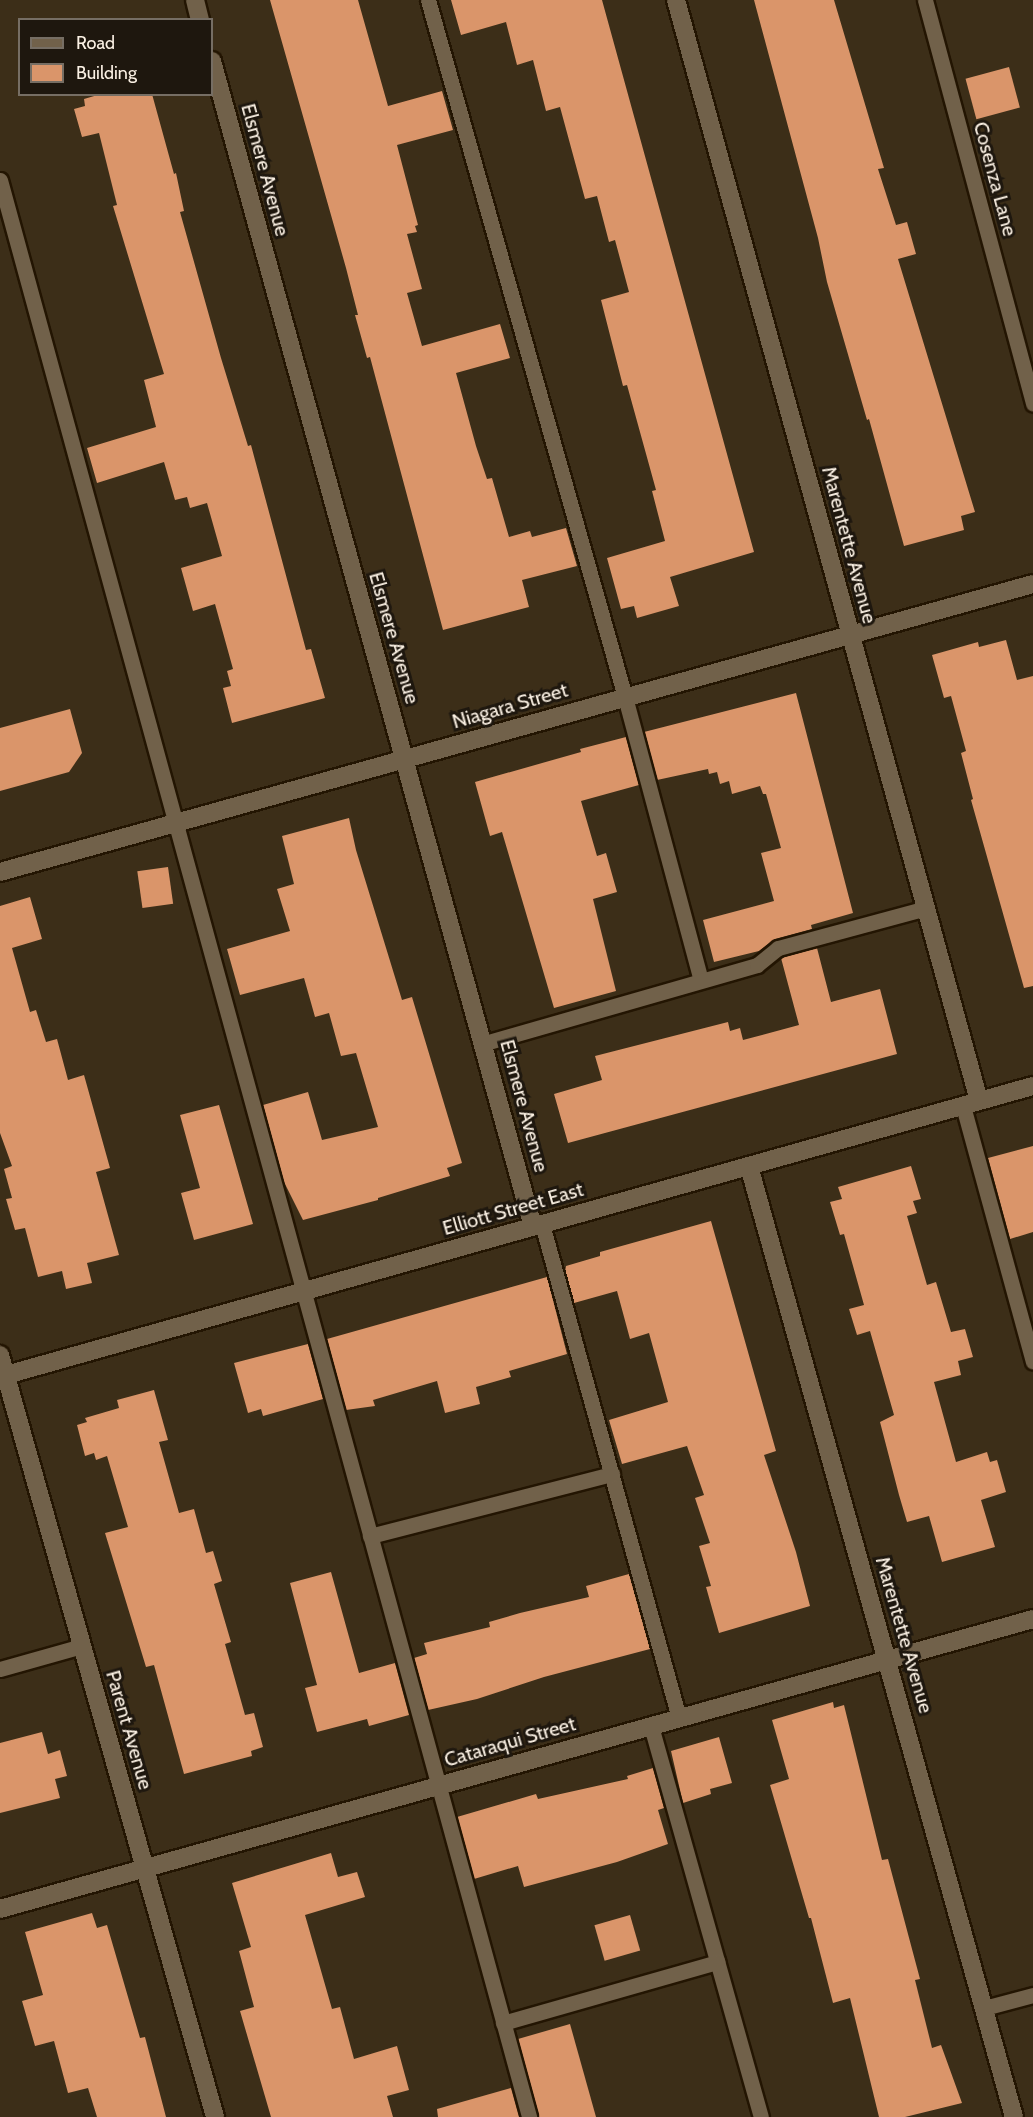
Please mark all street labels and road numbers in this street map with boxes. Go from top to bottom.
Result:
street label: Elsmere Avenue [236,101,294,239]
street label: Cosenza Lane [968,119,1022,239]
street label: Marentette Avenue [817,464,881,626]
street label: Elsmere Avenue [364,569,424,707]
street label: Niagara Street [450,678,570,734]
street label: Elsmere Avenue [495,1037,553,1175]
street label: Elliott Street East [440,1177,586,1241]
street label: Marentette Avenue [870,1554,938,1716]
street label: Parent Avenue [101,1668,157,1792]
street label: Cataraqui Street [442,1712,578,1772]

